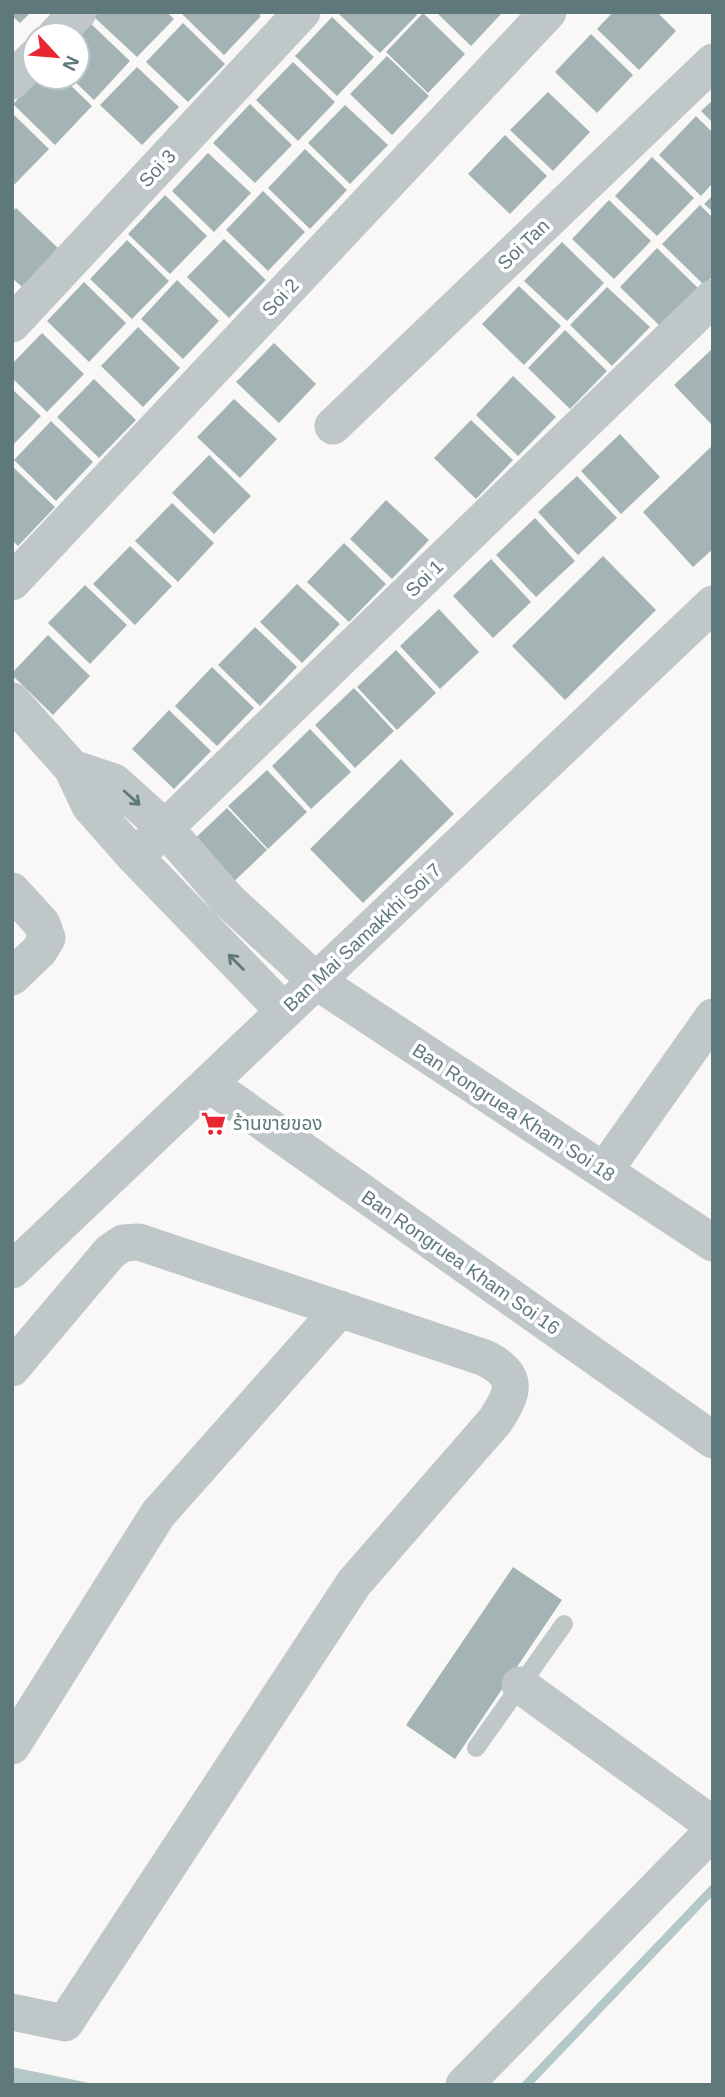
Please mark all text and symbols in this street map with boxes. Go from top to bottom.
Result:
north arrow [21,21,91,91]
text: N [58,52,83,74]
street label: Soi 3 [135,145,180,191]
street label: Soi Tan [493,215,553,274]
street label: Soi 2 [258,274,303,320]
street label: Soi 1 [401,556,447,601]
one-way arrow [123,790,141,806]
street label: Ban Mai Samakkhi Soi 7 [279,859,445,1016]
one-way arrow [228,954,245,971]
street label: Ban Rongruea Kham Soi 18 [409,1039,619,1186]
supermarket icon: ร้านขายของ [199,1109,227,1137]
place label: ร้านขายของ [233,1112,323,1134]
street label: Ban Rongruea Kham Soi 16 [358,1186,564,1339]

